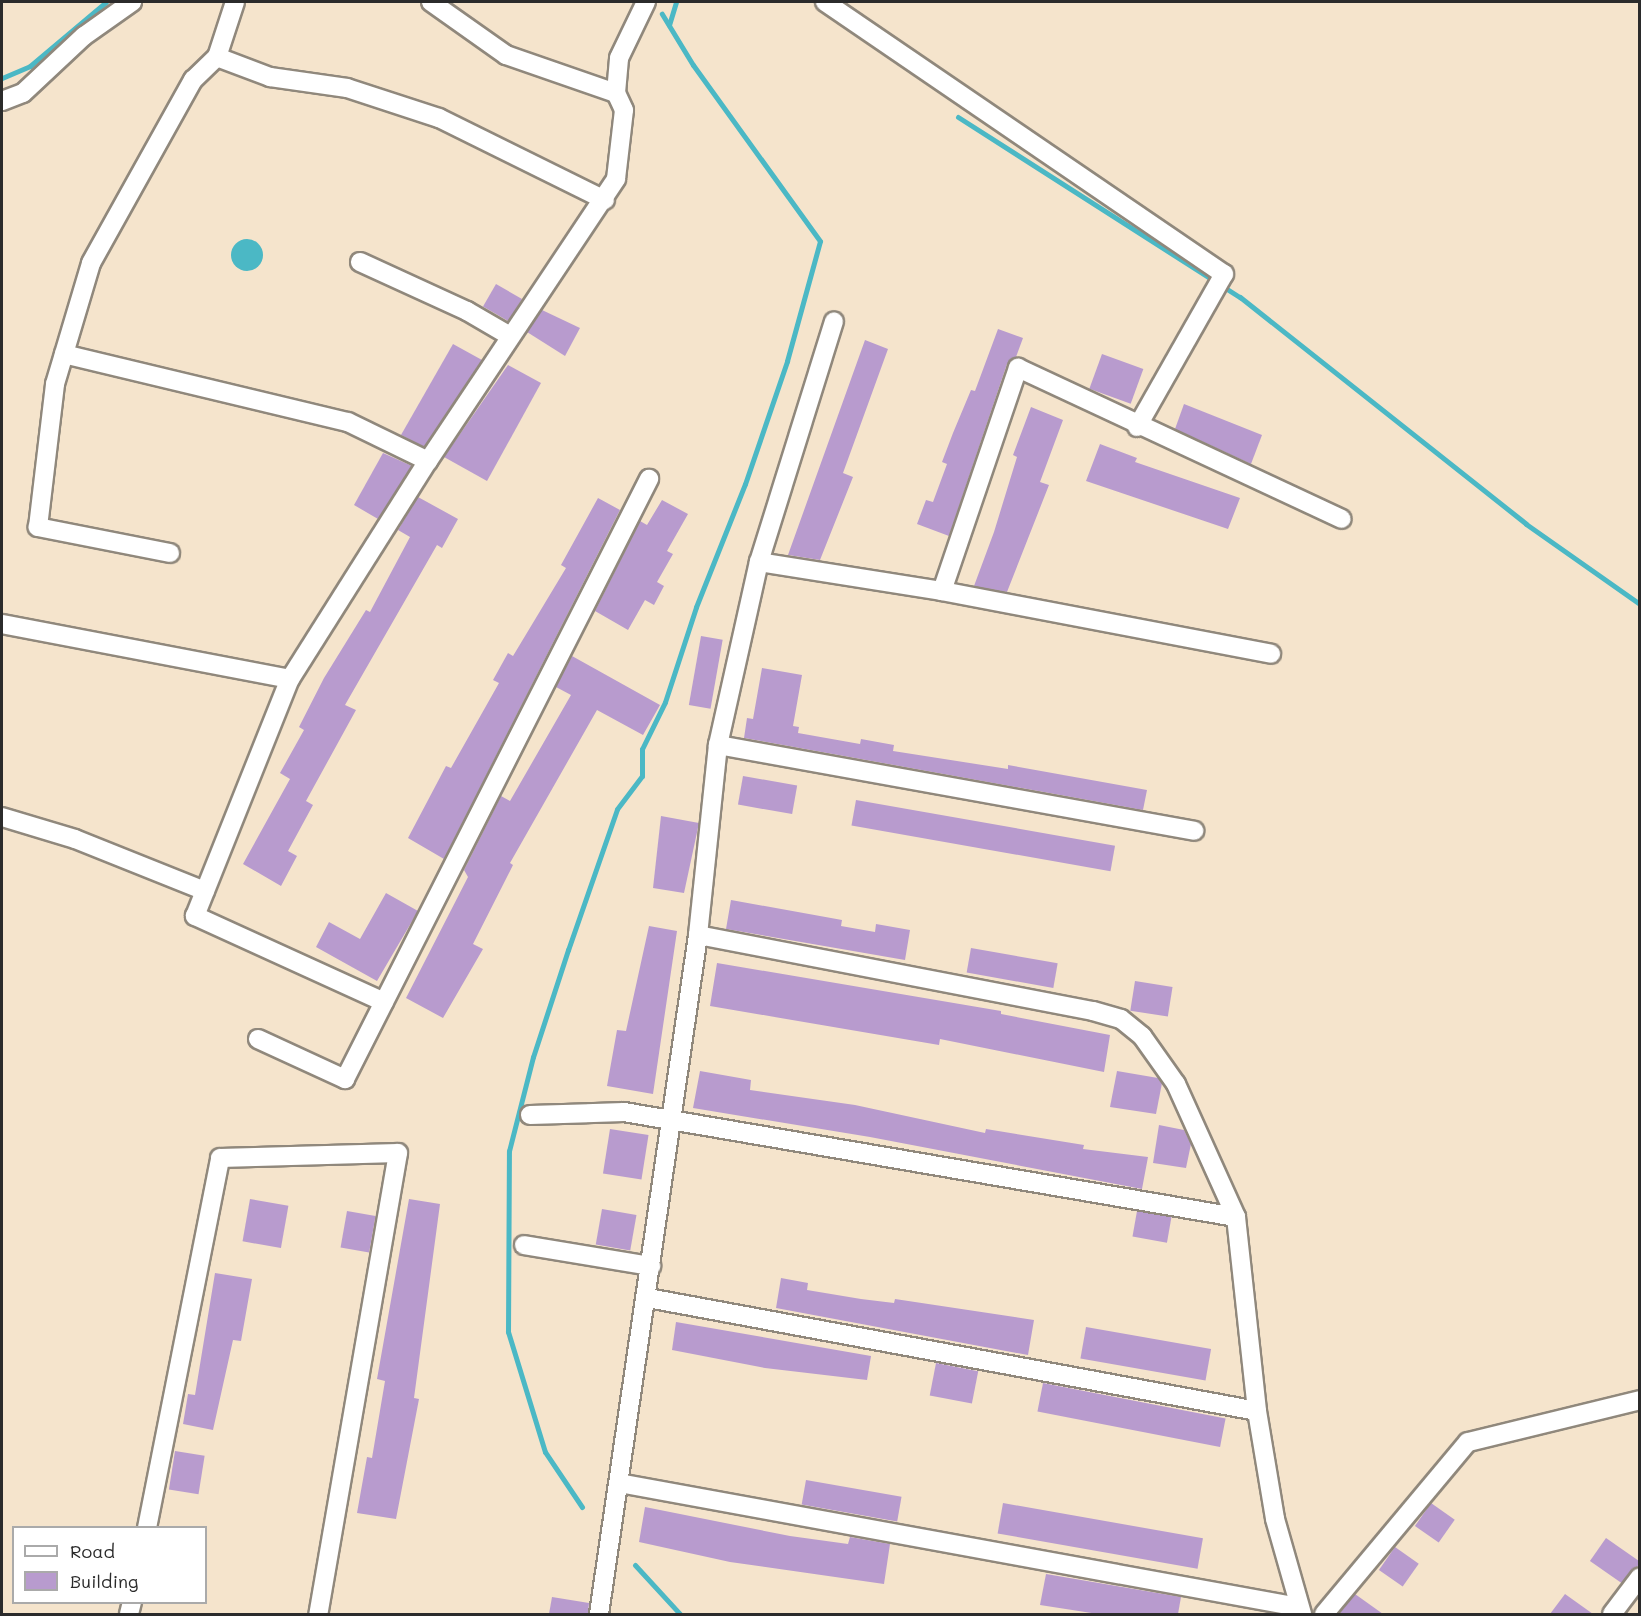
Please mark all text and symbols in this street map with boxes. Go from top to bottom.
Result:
legend [12,1526,207,1604]
text: Road [70,1539,115,1563]
text: Building [70,1569,138,1593]

